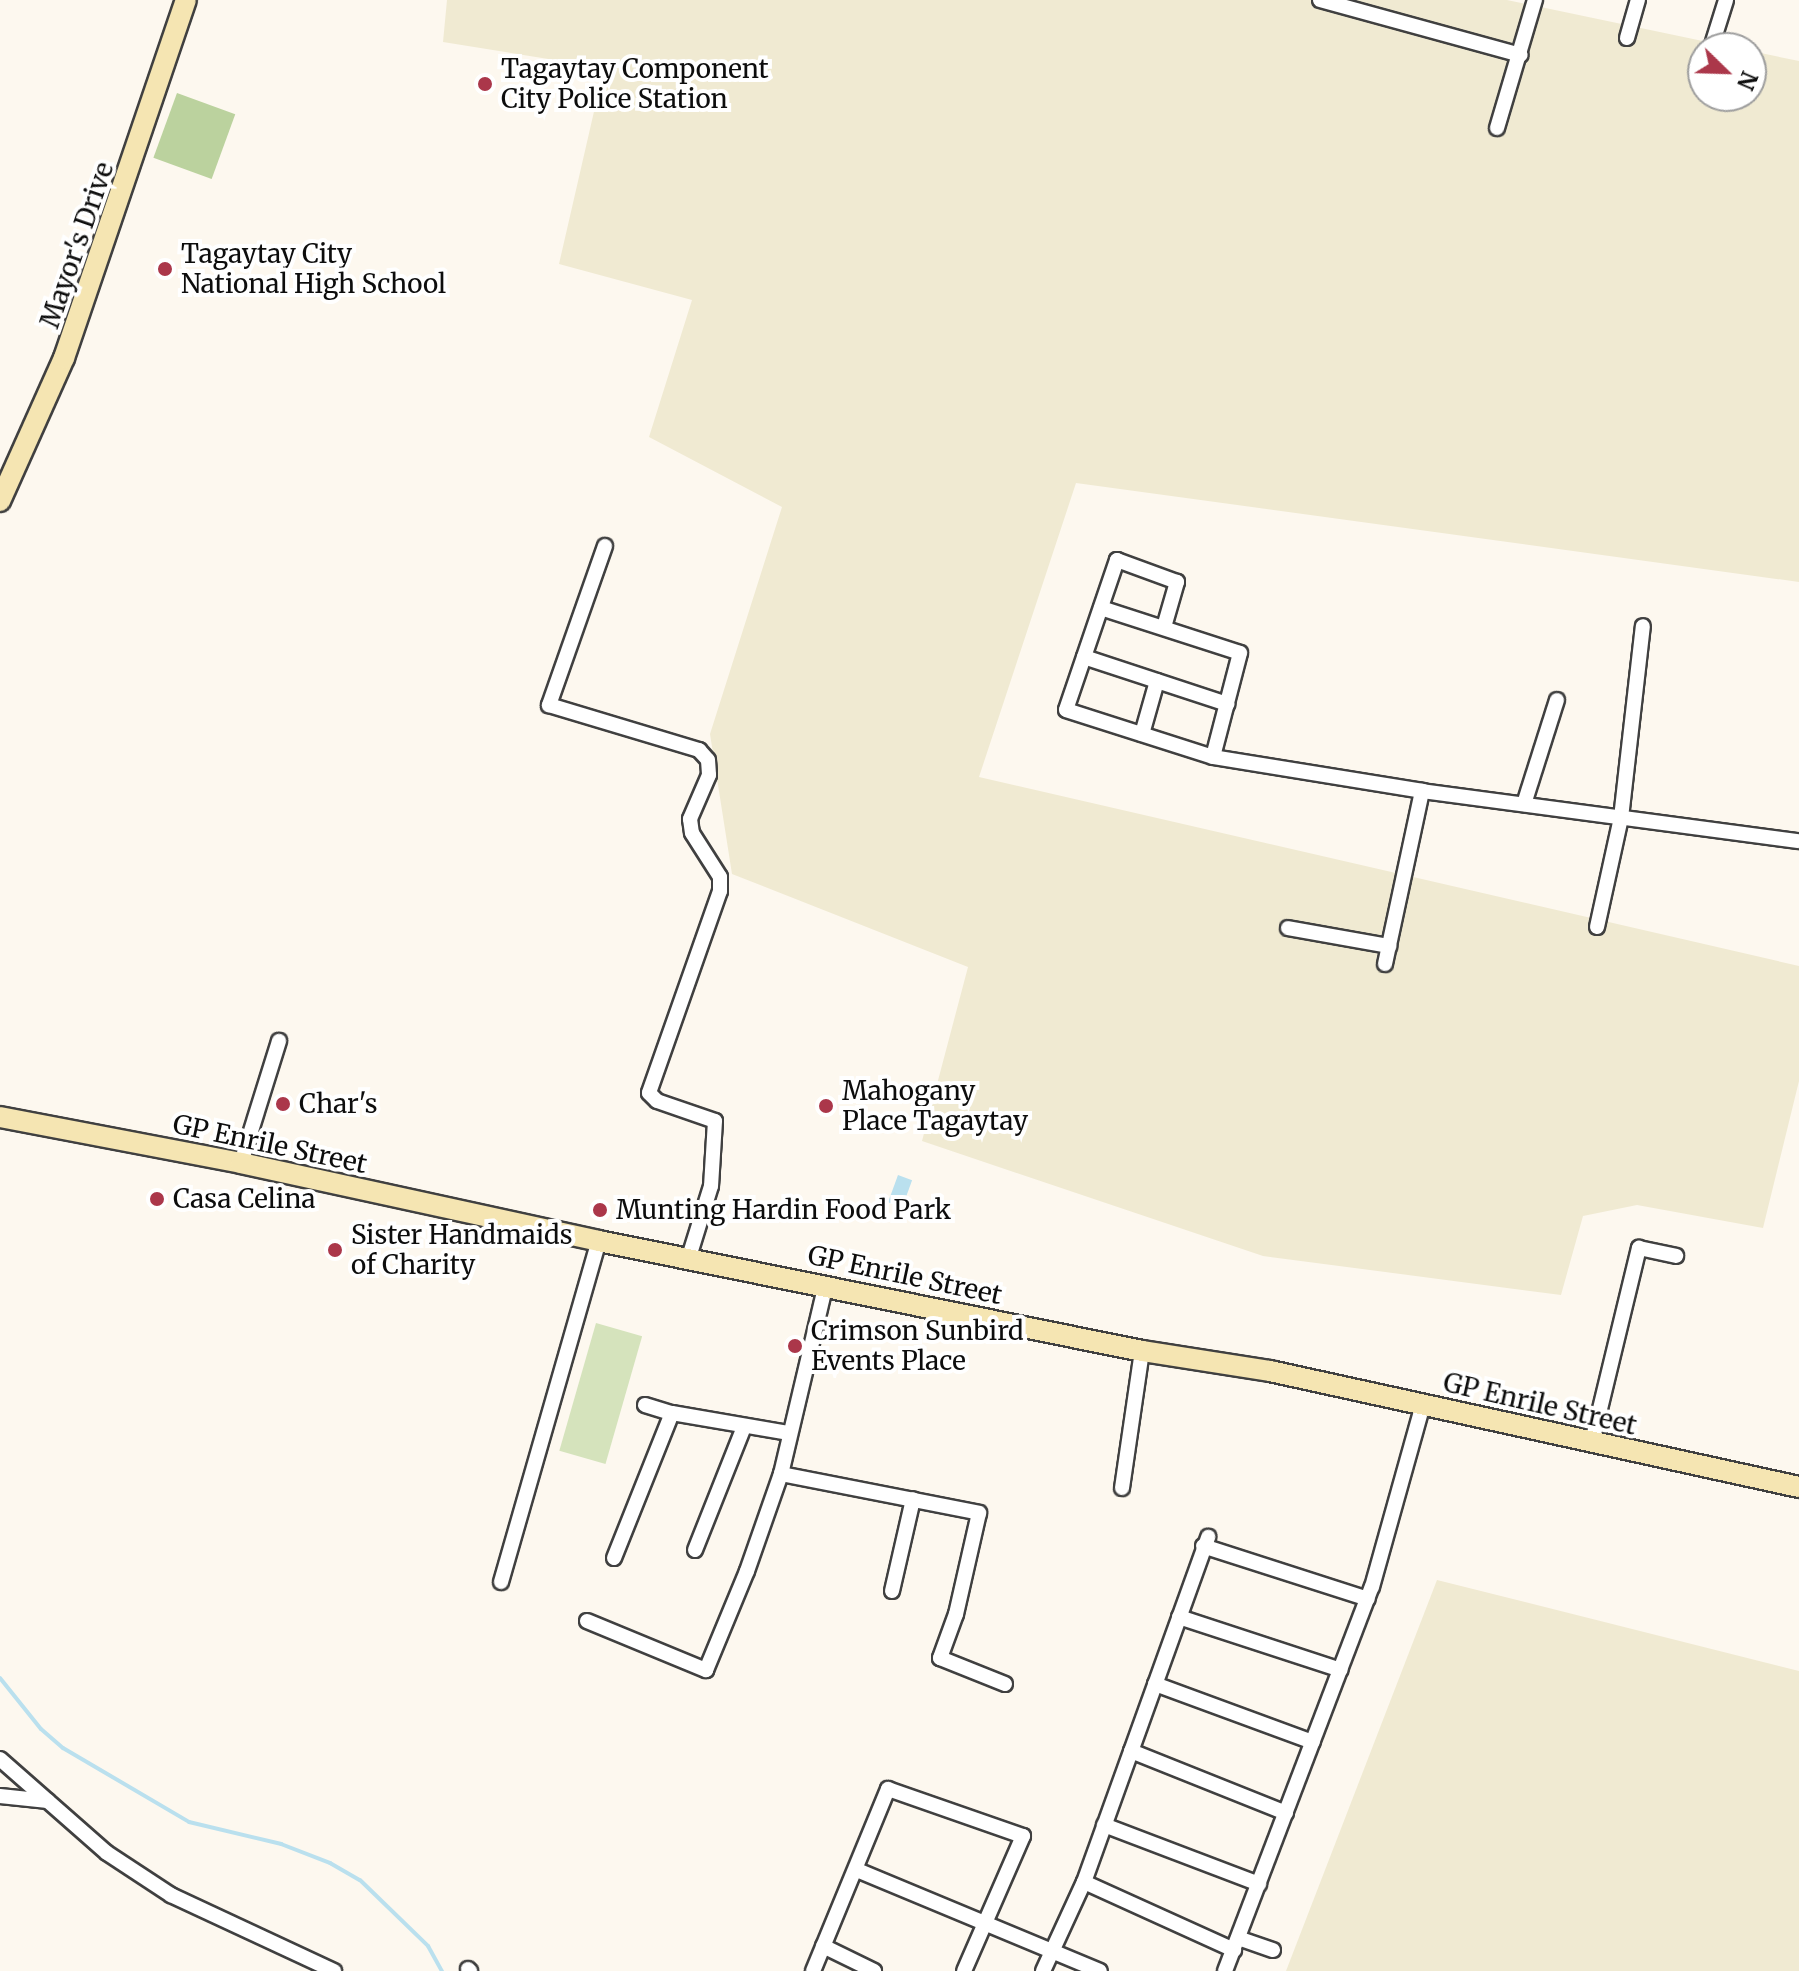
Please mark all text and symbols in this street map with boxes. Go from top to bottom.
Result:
north arrow [1687,32,1767,112]
place label: Tagaytay Component City Police Station [501,53,769,114]
text: N [1731,67,1764,94]
marker: Tagaytay Component City Police Station [476,75,494,93]
street label: Mayor's Drive [34,158,120,332]
place label: Tagaytay City National High School [181,238,446,300]
marker: Tagaytay City National High School [156,260,174,278]
place label: Mahogany Place Tagaytay [842,1075,1028,1136]
place label: Char's [299,1088,378,1120]
marker: Char's [274,1095,292,1113]
marker: Mahogany Place Tagaytay [817,1097,835,1115]
street label: GP Enrile Street [170,1108,370,1180]
place label: Casa Celina [173,1183,315,1215]
marker: Casa Celina [148,1190,166,1208]
place label: Munting Hardin Food Park [616,1194,951,1226]
marker: Munting Hardin Food Park [591,1201,609,1219]
place label: Sister Handmaids of Charity [351,1219,573,1280]
street label: GP Enrile Street [805,1239,1005,1311]
marker: Sister Handmaids of Charity [326,1241,344,1259]
place label: Crimson Sunbird Events Place [811,1315,1024,1376]
marker: Crimson Sunbird Events Place [786,1337,804,1355]
street label: GP Enrile Street [1440,1367,1640,1441]

